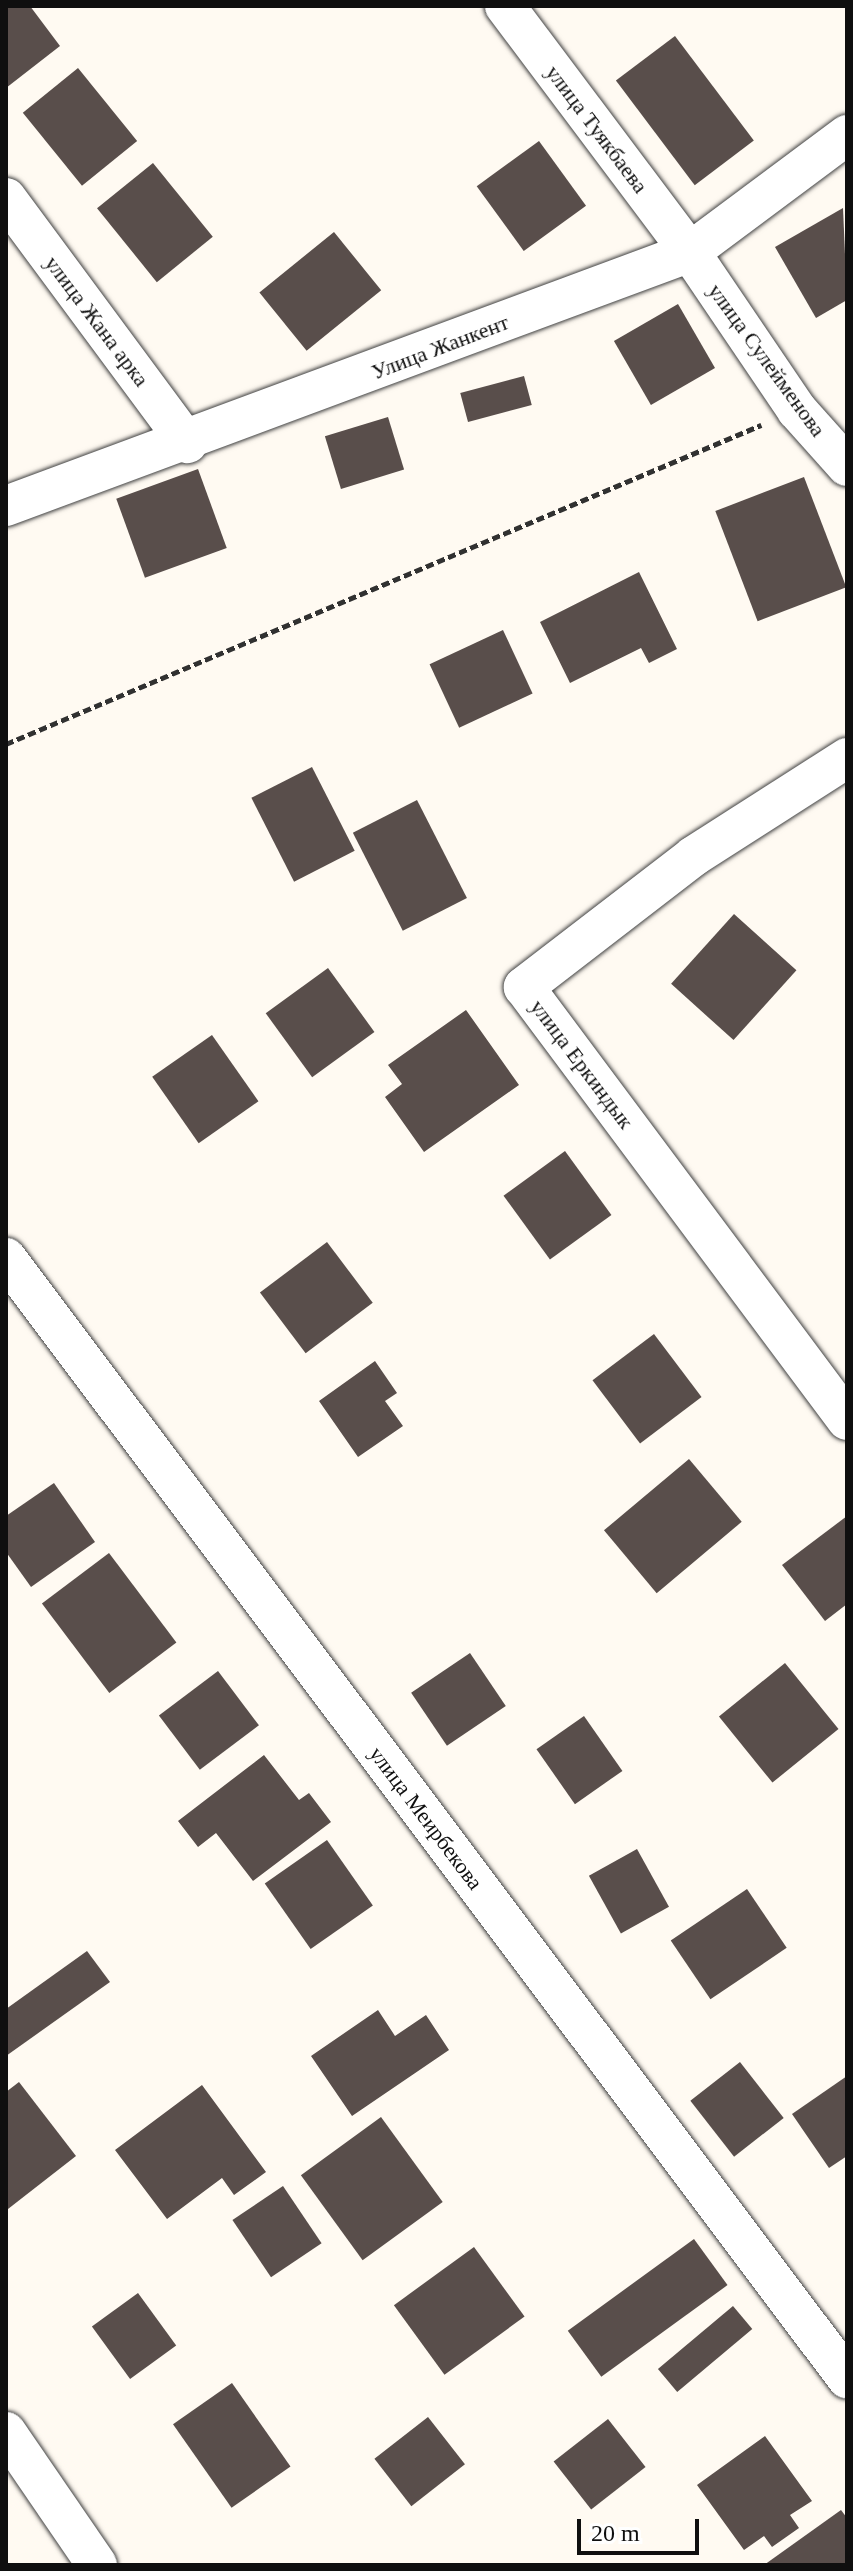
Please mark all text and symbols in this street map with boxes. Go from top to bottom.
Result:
street label: улица Туякбаева [540,60,654,198]
street label: улица Жана арка [39,250,155,392]
street label: улица Сулейменова [703,278,831,442]
street label: Улица Жанкент [368,309,512,385]
street label: улица Еркиндык [525,994,639,1134]
street label: улица Меирбекова [363,1741,489,1895]
scale bar [581,2503,703,2553]
text: 20 m [591,2520,640,2546]

